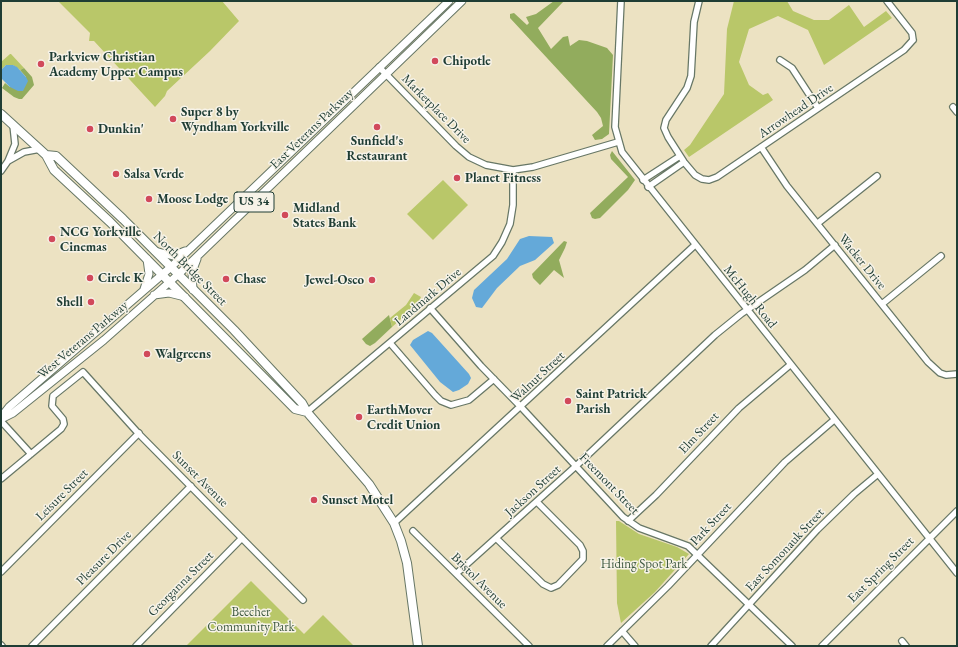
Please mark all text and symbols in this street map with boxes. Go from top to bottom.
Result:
place label: Parkview Christian Academy Upper Campus [49,49,183,80]
place label: Chipotle [443,53,491,69]
marker: Chipotle [430,56,440,66]
marker: Parkview Christian Academy Upper Campus [36,59,46,69]
street label: Marketplace Drive [398,71,474,147]
street label: Arrowhead Drive [756,80,836,142]
street label: East Veterans Parkway [267,85,357,173]
place label: Super 8 by Wyndham Yorkville [181,104,289,135]
marker: Super 8 by Wyndham Yorkville [168,114,178,124]
place label: Dunkin' [98,121,144,137]
marker: Sunfield's Restaurant [372,122,382,132]
marker: Dunkin' [85,124,95,134]
place label: Sunfield's Restaurant [347,133,407,164]
place label: Salsa Verde [124,166,184,182]
marker: Salsa Verde [111,169,121,179]
place label: Planet Fitness [465,170,541,186]
marker: Planet Fitness [452,173,462,183]
place label: Moose Lodge [157,191,228,207]
road number: US 34 [234,192,274,212]
marker: Moose Lodge [144,194,154,204]
place label: Midland States Bank [293,200,356,231]
marker: Midland States Bank [280,210,290,220]
place label: NCG Yorkville Cinemas [60,224,141,255]
street label: North Bridge Street [150,229,230,309]
street label: Wacker Drive [835,231,889,293]
marker: NCG Yorkville Cinemas [47,234,57,244]
street label: McHugh Road [720,262,780,332]
street label: Landmark Drive [391,265,465,329]
place label: Circle K [98,270,143,286]
place label: Chase [234,271,266,287]
place label: Jewel-Osco [305,272,364,288]
marker: Circle K [85,273,95,283]
marker: Chase [221,274,231,284]
marker: Jewel-Osco [367,275,377,285]
place label: Shell [56,294,83,310]
marker: Shell [86,297,96,307]
street label: West Veterans Parkway [35,298,131,382]
place label: Walgreens [155,346,211,362]
street label: Walnut Street [508,348,568,406]
marker: Walgreens [142,349,152,359]
place label: Saint Patrick Parish [576,386,647,417]
marker: Saint Patrick Parish [563,396,573,406]
place label: EarthMover Credit Union [367,402,440,433]
street label: Elm Street [676,409,722,457]
marker: EarthMover Credit Union [354,412,364,422]
street label: Sunset Avenue [169,448,231,510]
street label: Freemont Street [576,450,642,518]
street label: Jackson Street [502,462,564,520]
street label: Leisure Street [33,466,91,524]
place label: Sunset Motel [322,492,393,508]
marker: Sunset Motel [309,495,319,505]
street label: Park Street [687,499,735,549]
street label: East Somonauk Street [742,505,828,595]
street label: Pleasure Drive [73,527,135,589]
street label: East Spring Street [845,534,917,606]
street label: Georganna Street [145,548,217,620]
street label: Bristol Avenue [448,550,510,612]
park label: Hiding Spot Park [601,556,687,572]
park label: Beecher Community Park [207,604,295,635]

